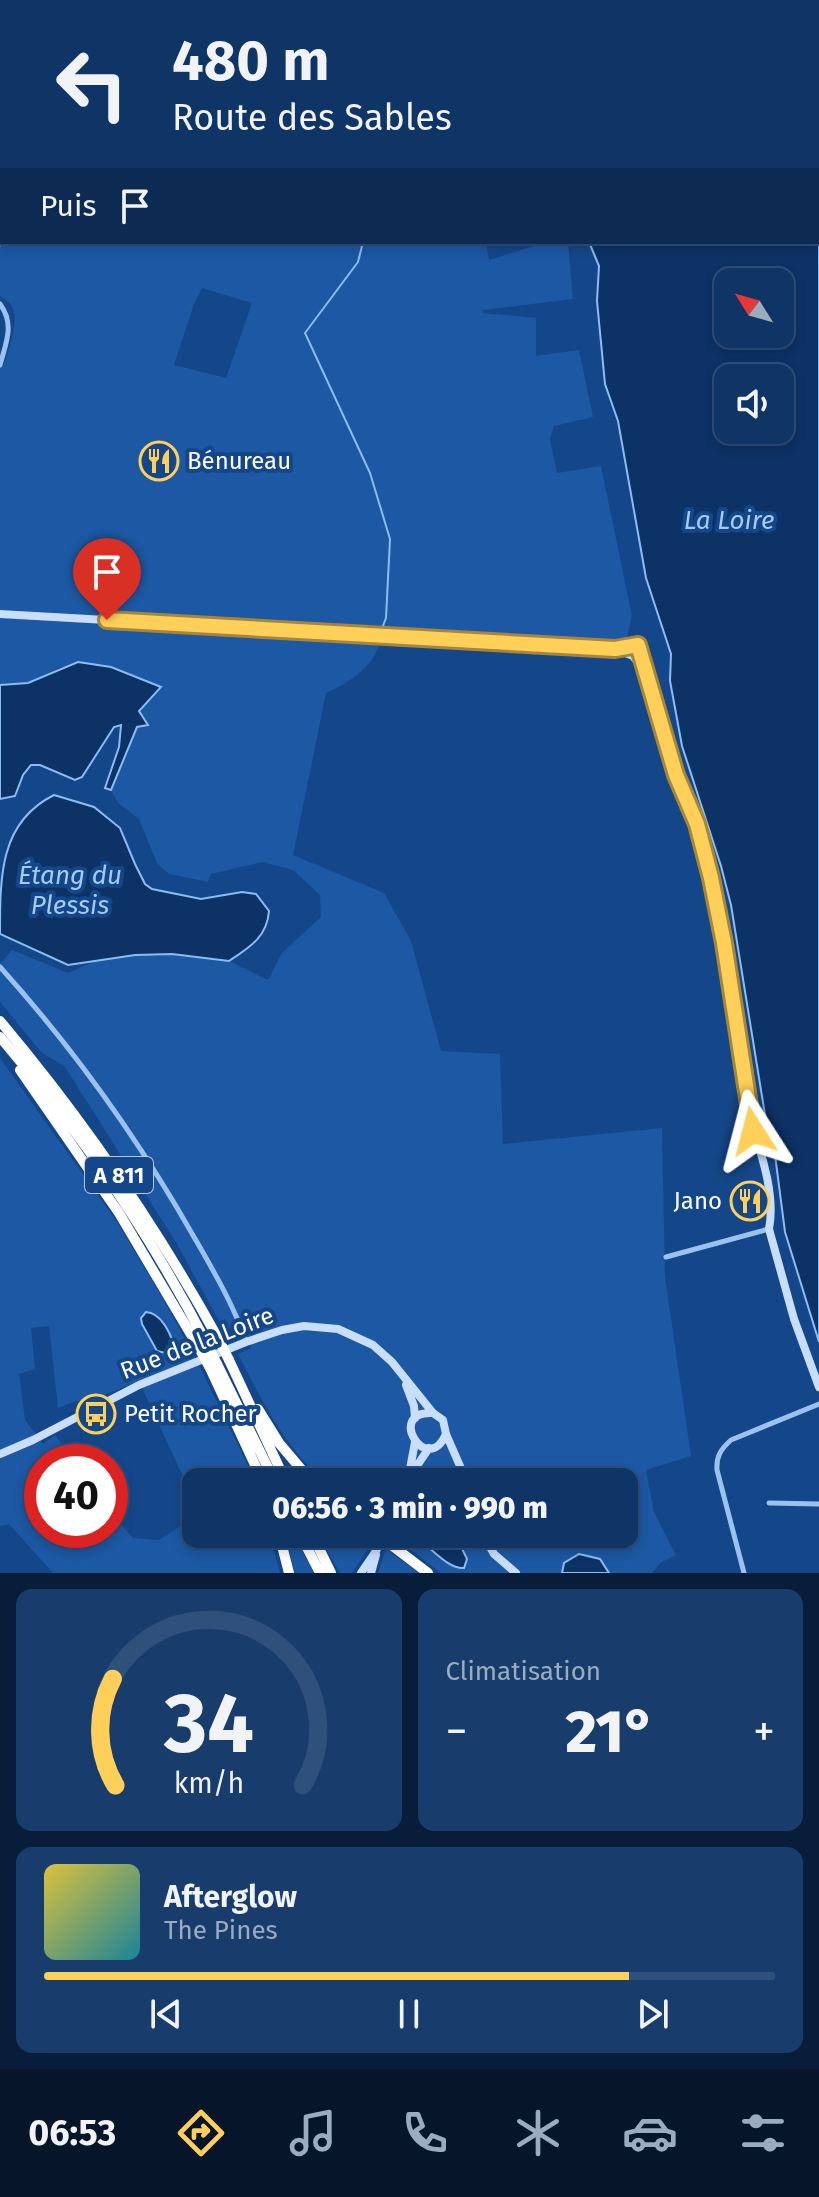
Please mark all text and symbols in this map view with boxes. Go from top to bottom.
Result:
text: 480 m [172,28,330,95]
icon: left [40,32,144,136]
text: Route des Sables [172,96,452,140]
icon: arrive [113,184,157,228]
text: Puis [40,188,97,224]
north arrow [714,268,794,348]
map controls [714,268,794,444]
button: sound [714,364,794,444]
restaurant icon: Bénureau [138,440,180,482]
place label: Bénureau [187,447,291,475]
water label: La Loire [684,505,774,536]
pin [73,538,141,620]
icon: arrive [85,550,129,594]
water label: Étang du Plessis [18,860,122,921]
position arrow [711,1089,795,1173]
road number: A 811 [85,1157,153,1193]
restaurant icon: Jano [729,1180,771,1222]
place label: Jano [674,1187,722,1215]
street label: Rue de la Loire [116,1301,278,1385]
bus stop icon: Petit Rocher [75,1393,117,1435]
place label: Petit Rocher [124,1400,258,1428]
speed limit sign: 40 [24,1444,128,1548]
text: 06:56 · 3 min · 990 m [272,1490,548,1526]
text: Climatisation [446,1656,601,1687]
text: 34 [163,1674,254,1774]
text: 21° [565,1696,655,1768]
text: − [446,1705,468,1758]
text: + [753,1705,775,1758]
text: km/h [173,1766,244,1801]
text: Afterglow [164,1879,297,1915]
text: The Pines [164,1915,278,1946]
icon: previous [144,1992,188,2036]
icon: pause [387,1992,431,2036]
icon: next [631,1992,675,2036]
icon: directions [173,2105,229,2161]
icon: music [285,2105,341,2161]
icon: phone [397,2105,453,2161]
icon: climate [510,2105,566,2161]
icon: car [622,2105,678,2161]
icon: filters [735,2105,791,2161]
text: 06:53 [28,2111,116,2155]

